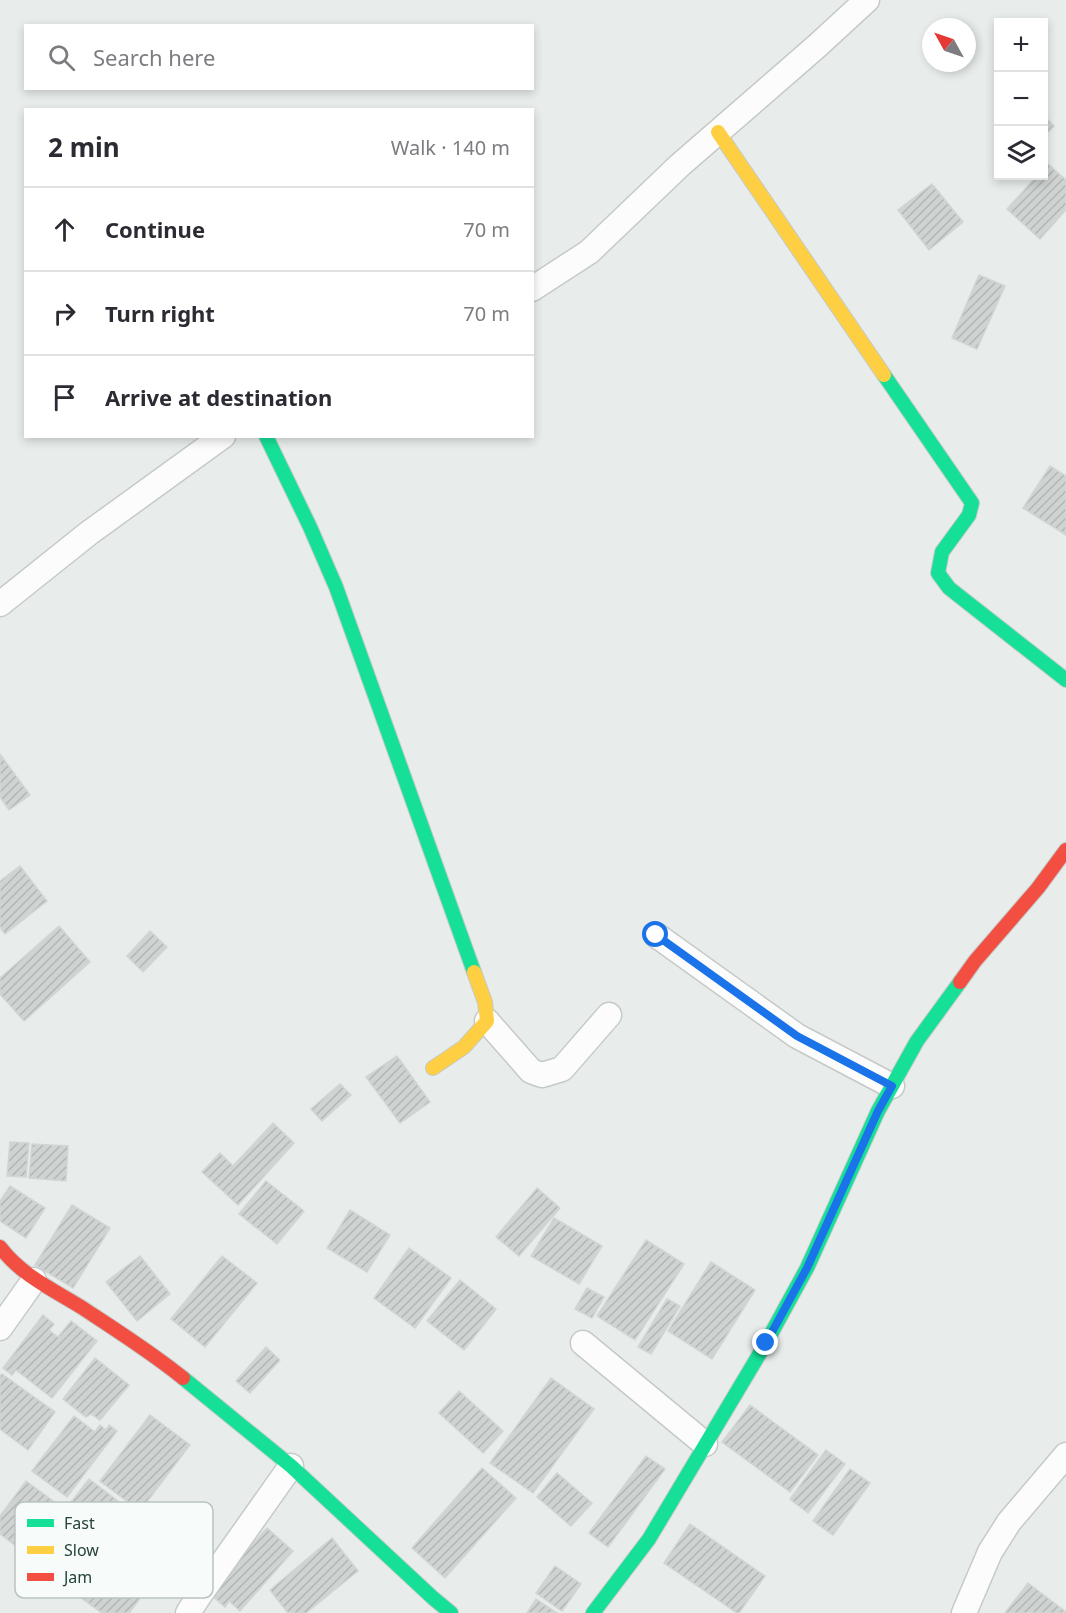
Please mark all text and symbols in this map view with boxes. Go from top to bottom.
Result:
north arrow [922,18,976,72]
map controls [994,18,1048,180]
button: + [994,18,1048,72]
search box [24,24,534,90]
icon: search [45,41,78,74]
text: Search here [93,42,215,72]
button: − [994,72,1048,126]
button: layers [994,126,1048,180]
text: 2 min [48,129,120,165]
text: Walk · 140 m [391,134,510,161]
icon: ahead [48,213,81,246]
text: Continue [105,214,205,244]
text: 70 m [463,216,510,243]
icon: right [48,297,81,330]
text: Turn right [105,298,215,328]
text: 70 m [463,300,510,327]
icon: arrive [48,381,81,414]
text: Arrive at destination [105,382,332,412]
route start [642,921,668,947]
route end [752,1329,778,1355]
legend [15,1502,213,1598]
text: Fast [64,1512,95,1534]
text: Slow [64,1539,99,1561]
text: Jam [62,1566,92,1588]

